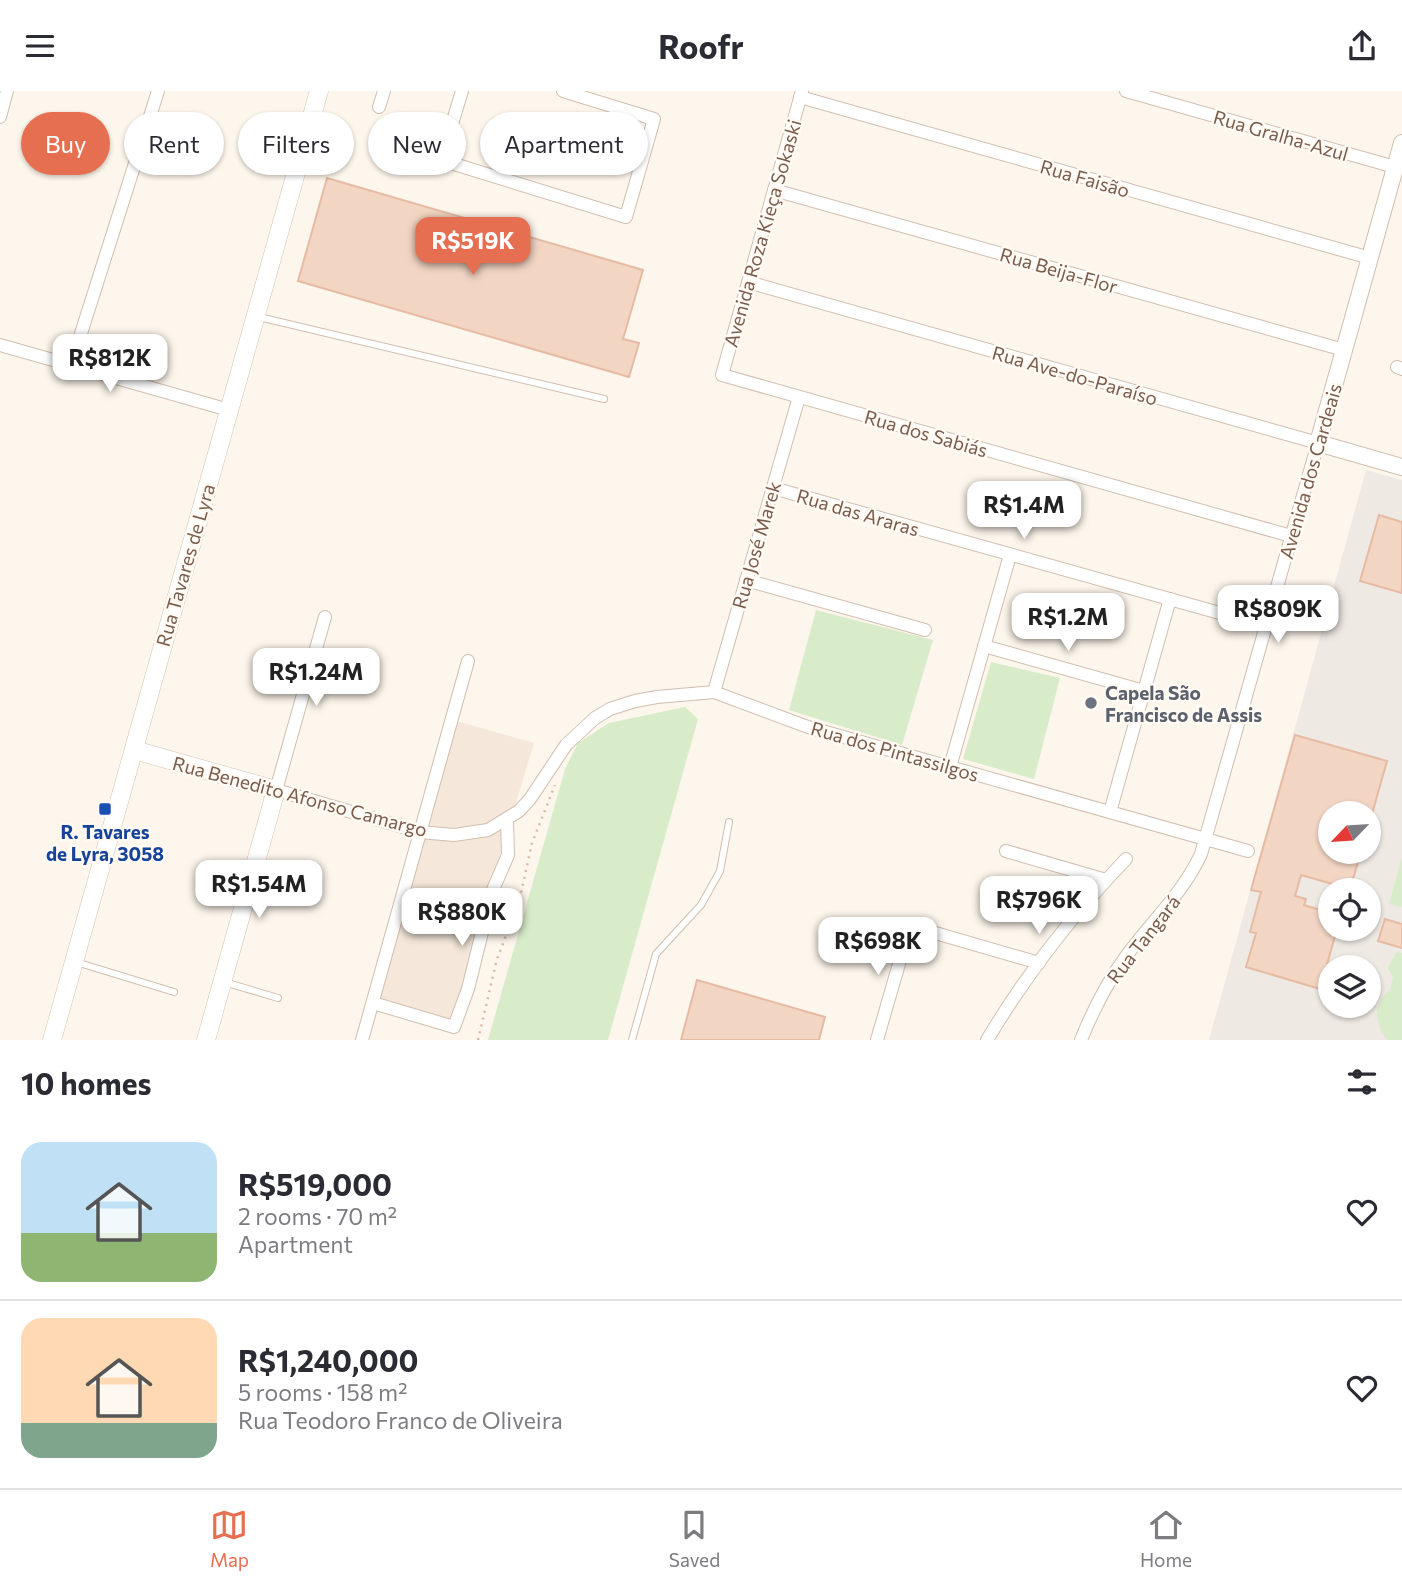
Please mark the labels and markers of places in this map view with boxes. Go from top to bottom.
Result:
pin: R$519K [416,218,530,277]
pin: R$812K [53,335,167,394]
pin: R$1.4M [967,482,1081,541]
pin: R$809K [1221,585,1335,645]
pin: R$1.2M [1011,594,1125,653]
pin: R$1.24M [251,649,381,708]
place label: Capela São Francisco de Assis [1105,681,1262,726]
marker: Capela São Francisco de Assis [1083,695,1099,711]
marker: R. Tavares de Lyra, 3058 [97,801,113,817]
place label: R. Tavares de Lyra, 3058 [46,820,164,865]
pin: R$1.54M [194,861,324,920]
pin: R$796K [982,877,1096,936]
pin: R$880K [405,889,519,948]
pin: R$698K [821,917,935,977]

